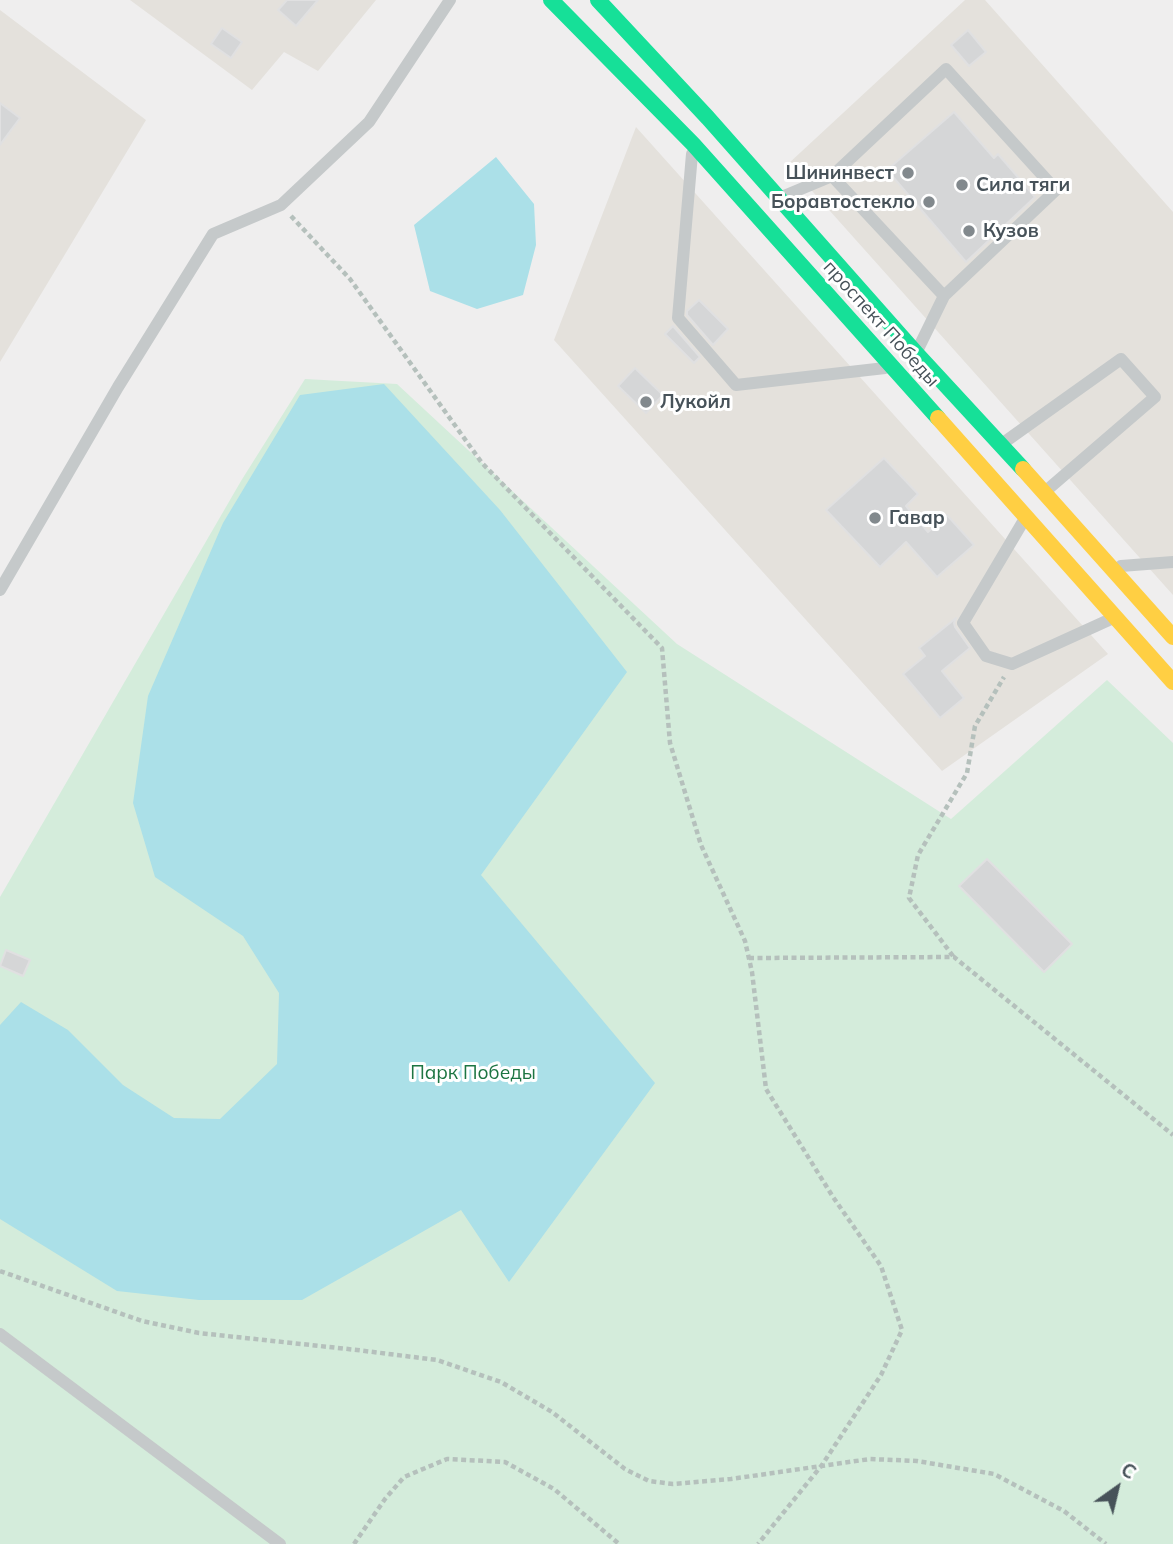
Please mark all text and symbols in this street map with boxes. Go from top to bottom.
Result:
place label: Шининвест [786,162,894,184]
marker: Шининвест [900,165,916,181]
place label: Сила тяги [976,174,1070,196]
marker: Сила тяги [954,177,970,193]
place label: Боравтостекло [771,191,915,213]
marker: Боравтостекло [921,194,937,210]
place label: Кузов [983,220,1039,242]
marker: Кузов [961,223,977,239]
street label: проспект Победы [818,256,944,392]
place label: Лукойл [660,391,731,413]
marker: Лукойл [638,394,654,410]
place label: Гавар [889,507,945,529]
marker: Гавар [867,510,883,526]
park label: Парк Победы [410,1062,536,1084]
north arrow [1082,1453,1152,1523]
text: С [1117,1457,1141,1484]

